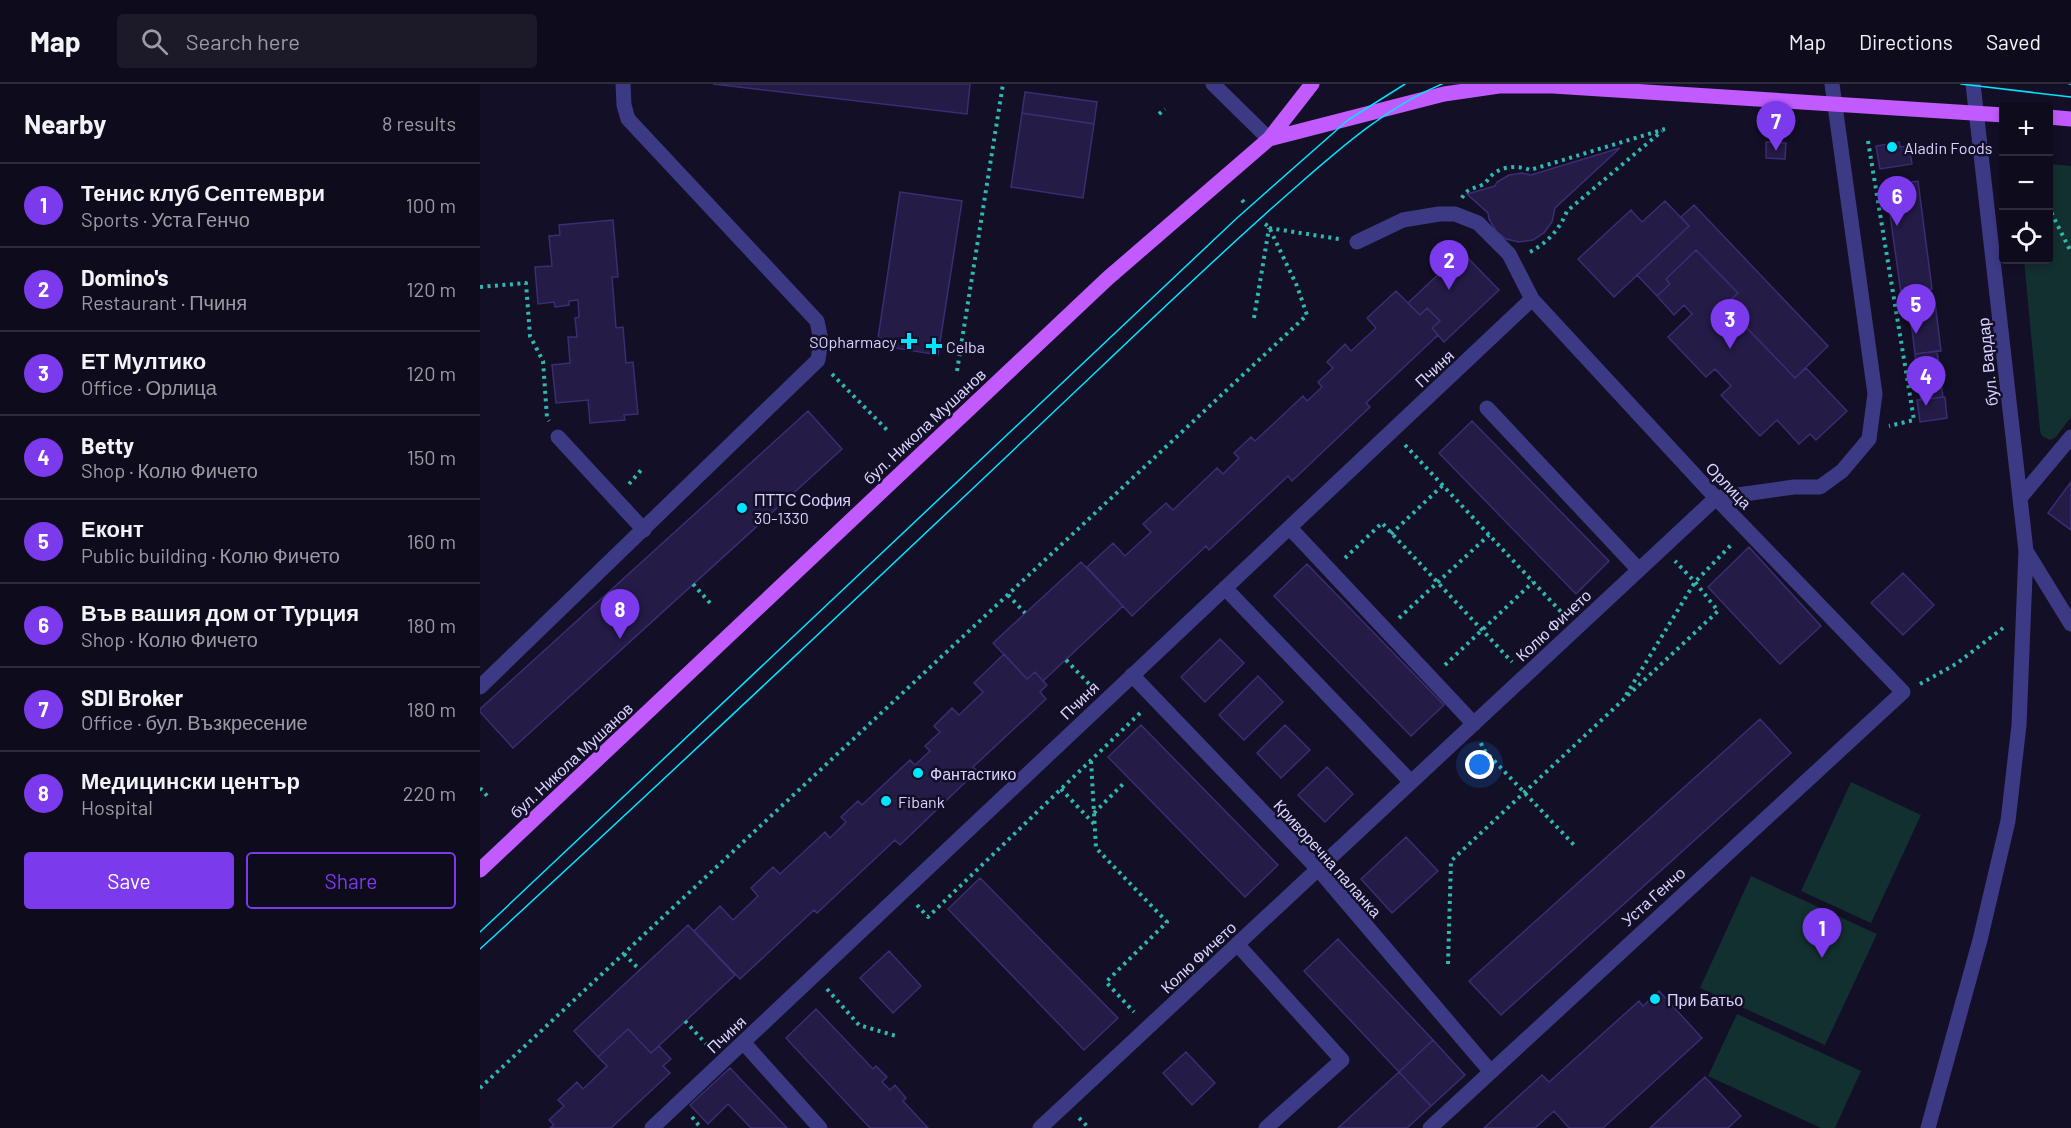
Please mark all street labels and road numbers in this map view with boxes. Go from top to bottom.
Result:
street label: бул. Вардар [1973,317,2001,407]
street label: Пчиня [1411,345,1457,391]
street label: бул. Никола Мушанов [859,364,989,488]
street label: Орлица [1702,458,1756,512]
street label: Колю Фичето [1511,585,1595,665]
street label: Пчиня [1056,677,1102,723]
street label: бул. Никола Мушанов [506,698,636,822]
street label: Криворечна паланка [1270,795,1386,921]
street label: Уста Генчо [1617,862,1689,929]
street label: Колю Фичето [1156,917,1240,997]
street label: Пчиня [703,1011,749,1057]

